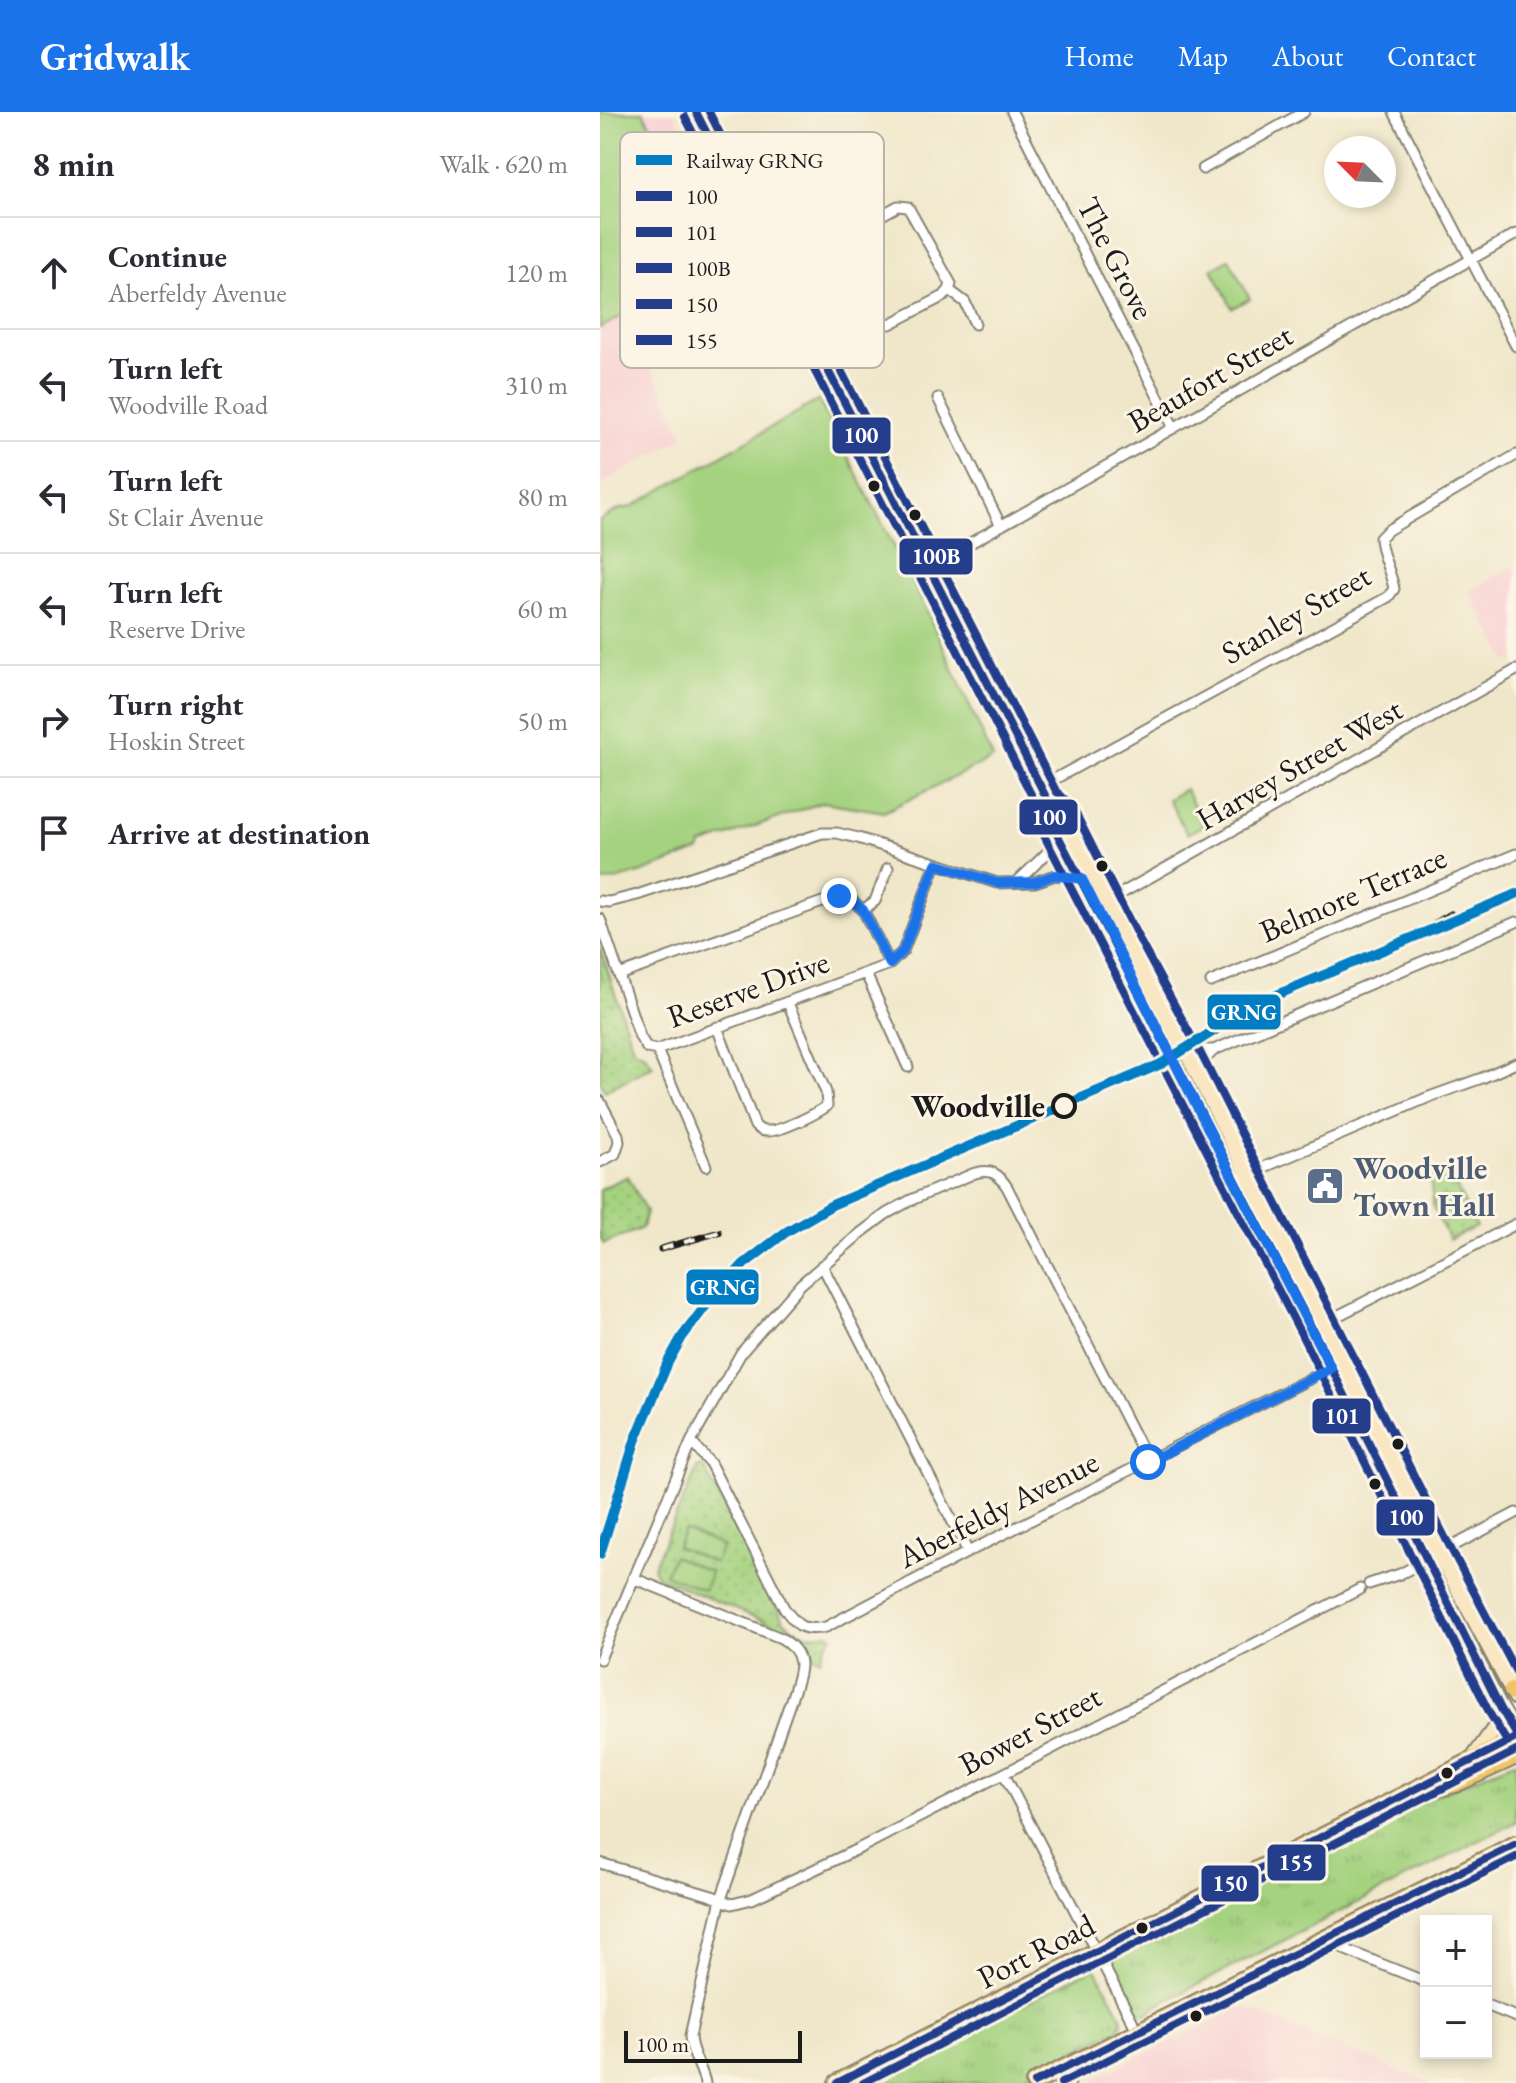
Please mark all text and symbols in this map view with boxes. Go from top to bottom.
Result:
text: Gridwalk [40,32,190,81]
text: Home [1064,38,1134,74]
text: Map [1178,38,1228,74]
text: About [1272,38,1343,74]
text: Contact [1387,38,1476,74]
legend [620,132,884,368]
north arrow [1324,136,1396,208]
text: 8 min [32,142,115,186]
text: Railway GRNG [686,146,824,175]
text: Walk · 620 m [440,147,568,181]
text: 100 [686,182,718,211]
street label: The Grove [1067,190,1165,326]
text: 101 [686,218,718,247]
text: Continue [108,237,227,276]
icon: ahead [32,251,76,295]
text: 100B [686,254,731,283]
text: 120 m [505,256,568,290]
text: Aberfeldy Avenue [108,276,287,310]
text: 150 [686,290,718,319]
street label: Beaufort Street [1120,314,1300,442]
text: 155 [686,326,718,355]
text: Turn left [108,349,222,388]
icon: left [32,363,76,407]
text: 310 m [505,368,568,402]
text: Woodville Road [108,388,268,422]
line badge: 100 [831,416,892,455]
text: 100 [844,421,879,450]
text: Turn left [108,461,222,500]
icon: left [32,475,76,519]
unlabelled marker [866,478,882,494]
text: 80 m [518,480,568,514]
text: St Clair Avenue [108,500,263,534]
unlabelled marker [907,507,923,523]
line badge: 100B [898,537,974,576]
text: 100B [912,542,961,571]
street label: Stanley Street [1214,554,1378,674]
text: Turn left [108,573,222,612]
icon: left [32,587,76,631]
text: 60 m [518,592,568,626]
text: Reserve Drive [108,612,246,646]
text: Turn right [108,685,244,724]
street label: Harvey Street West [1188,688,1410,840]
icon: right [32,699,76,743]
text: 50 m [518,704,568,738]
text: Hoskin Street [108,724,245,758]
line badge: 100 [1018,798,1079,836]
text: 100 [1032,803,1067,832]
icon: arrive [32,811,76,855]
text: Arrive at destination [108,814,370,853]
street label: Belmore Terrace [1253,836,1453,952]
unlabelled marker [1094,858,1110,874]
route end [821,878,857,914]
street label: Reserve Drive [661,940,835,1038]
line badge: GRNG [1206,993,1282,1031]
text: GRNG [1211,998,1277,1027]
place label: Woodville [911,1085,1045,1127]
marker: Woodville [1052,1094,1076,1118]
place label: Woodville Town Hall [1353,1147,1495,1226]
public building icon: Woodville Town Hall [1304,1165,1346,1207]
line badge: GRNG [685,1268,760,1306]
text: GRNG [690,1273,756,1302]
line badge: 101 [1311,1397,1372,1435]
text: 101 [1325,1402,1359,1431]
unlabelled marker [1390,1436,1406,1452]
street label: Aberfeldy Avenue [890,1440,1105,1578]
route start [1130,1444,1166,1480]
unlabelled marker [1367,1476,1383,1492]
line badge: 100 [1375,1498,1436,1537]
text: 100 [1389,1503,1424,1532]
street label: Bower Street [952,1675,1108,1785]
unlabelled marker [1439,1765,1455,1781]
line badge: 155 [1266,1843,1327,1882]
text: 155 [1279,1848,1313,1877]
line badge: 150 [1200,1864,1260,1903]
text: 150 [1213,1869,1248,1898]
street label: Port Road [970,1903,1102,1998]
map controls [1420,1915,1492,2059]
button: + [1420,1915,1492,1987]
unlabelled marker [1134,1920,1150,1936]
button: − [1420,1987,1492,2059]
unlabelled marker [1188,2008,1204,2024]
scale bar [624,2027,802,2063]
text: 100 m [636,2030,689,2059]

